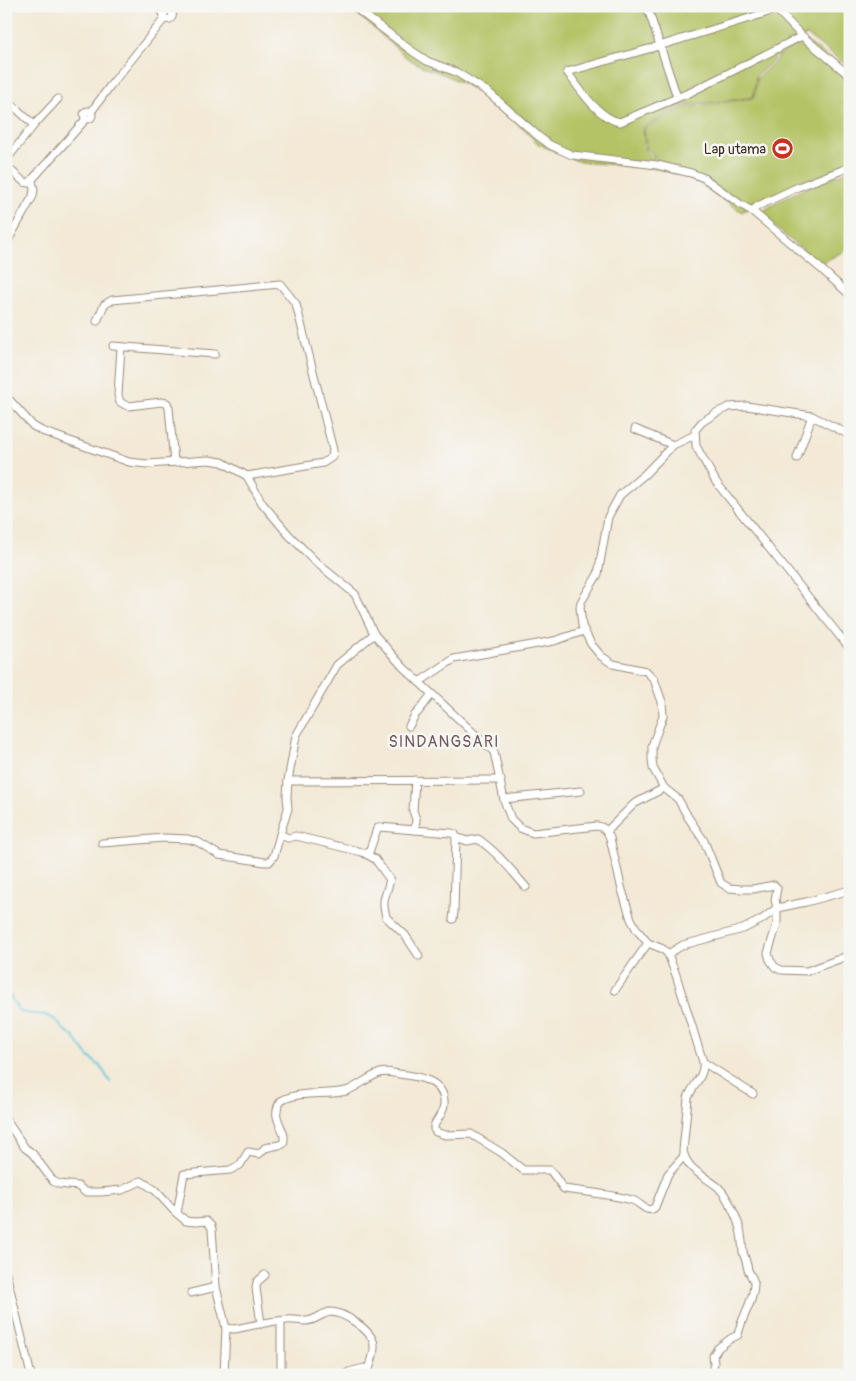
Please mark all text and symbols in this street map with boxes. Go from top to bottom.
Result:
sports icon: Lap utama [770,137,794,161]
place label: Lap utama [704,141,766,158]
district label: SINDANGSARI [389,732,499,752]

